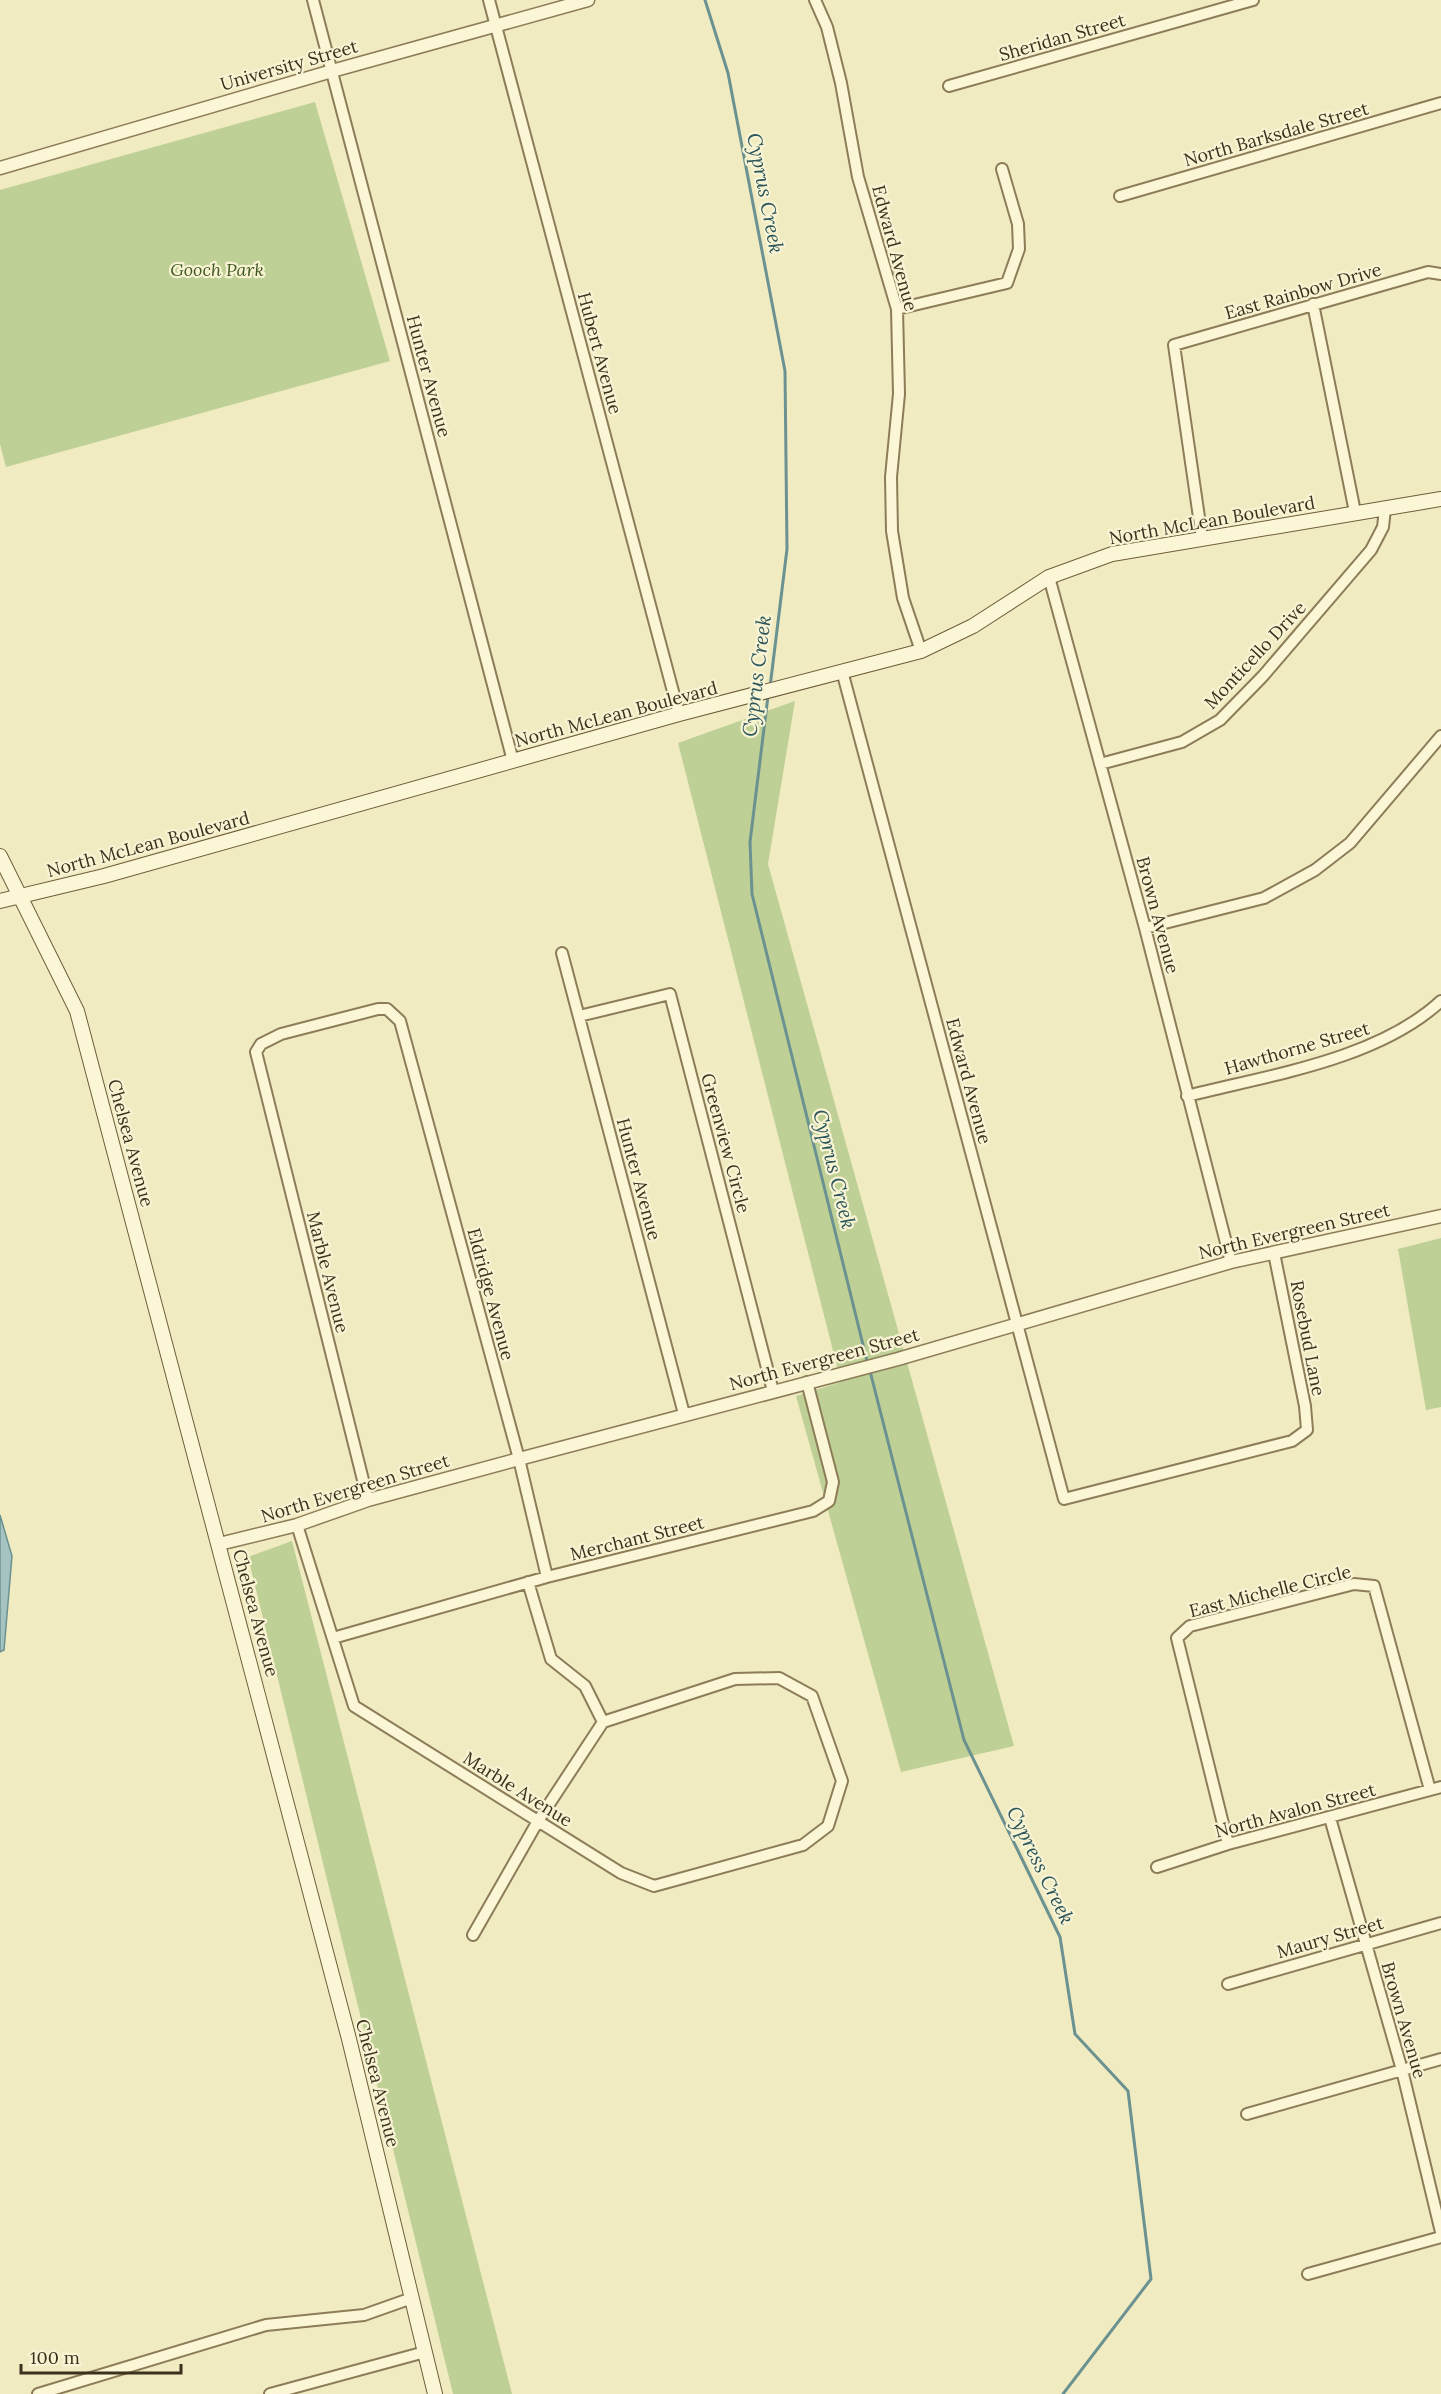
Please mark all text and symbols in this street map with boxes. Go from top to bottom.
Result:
street label: Sheridan Street [996,8,1128,66]
street label: University Street [218,34,360,96]
street label: North Barksdale Street [1181,97,1371,171]
water label: Cyprus Creek [742,131,790,255]
street label: Edward Avenue [867,182,923,314]
park label: Gooch Park [170,258,264,281]
street label: East Rainbow Drive [1222,258,1384,324]
street label: Hubert Avenue [573,289,627,417]
street label: Hunter Avenue [402,312,456,440]
street label: North McLean Boulevard [1107,491,1317,549]
street label: Monticello Drive [1199,596,1311,714]
water label: Cyprus Creek [736,614,776,738]
street label: North McLean Boulevard [512,676,720,752]
street label: North McLean Boulevard [44,806,252,882]
street label: Brown Avenue [1131,854,1185,976]
street label: Edward Avenue [941,1015,997,1147]
street label: Hawthorne Street [1222,1016,1372,1080]
street label: Greenview Circle [696,1070,756,1216]
street label: Chelsea Avenue [103,1077,159,1210]
water label: Cyprus Creek [808,1107,862,1231]
street label: Hunter Avenue [612,1115,666,1243]
street label: North Evergreen Street [1196,1198,1392,1264]
street label: Marble Avenue [302,1209,354,1335]
street label: Eldridge Avenue [462,1225,520,1363]
street label: Rosebud Lane [1286,1278,1331,1398]
street label: North Evergreen Street [727,1323,922,1395]
street label: North Evergreen Street [258,1448,452,1528]
street label: Merchant Street [568,1510,706,1566]
street label: Chelsea Avenue [228,1547,284,1680]
street label: East Michelle Circle [1187,1560,1354,1622]
street label: Marble Avenue [459,1746,577,1832]
street label: North Avalon Street [1212,1777,1378,1843]
water label: Cypress Creek [1002,1802,1080,1928]
street label: Maury Street [1274,1911,1386,1963]
street label: Brown Avenue [1376,1959,1432,2081]
street label: Chelsea Avenue [351,2017,405,2150]
scale bar [21,2337,182,2375]
text: 100 m [30,2346,80,2369]

